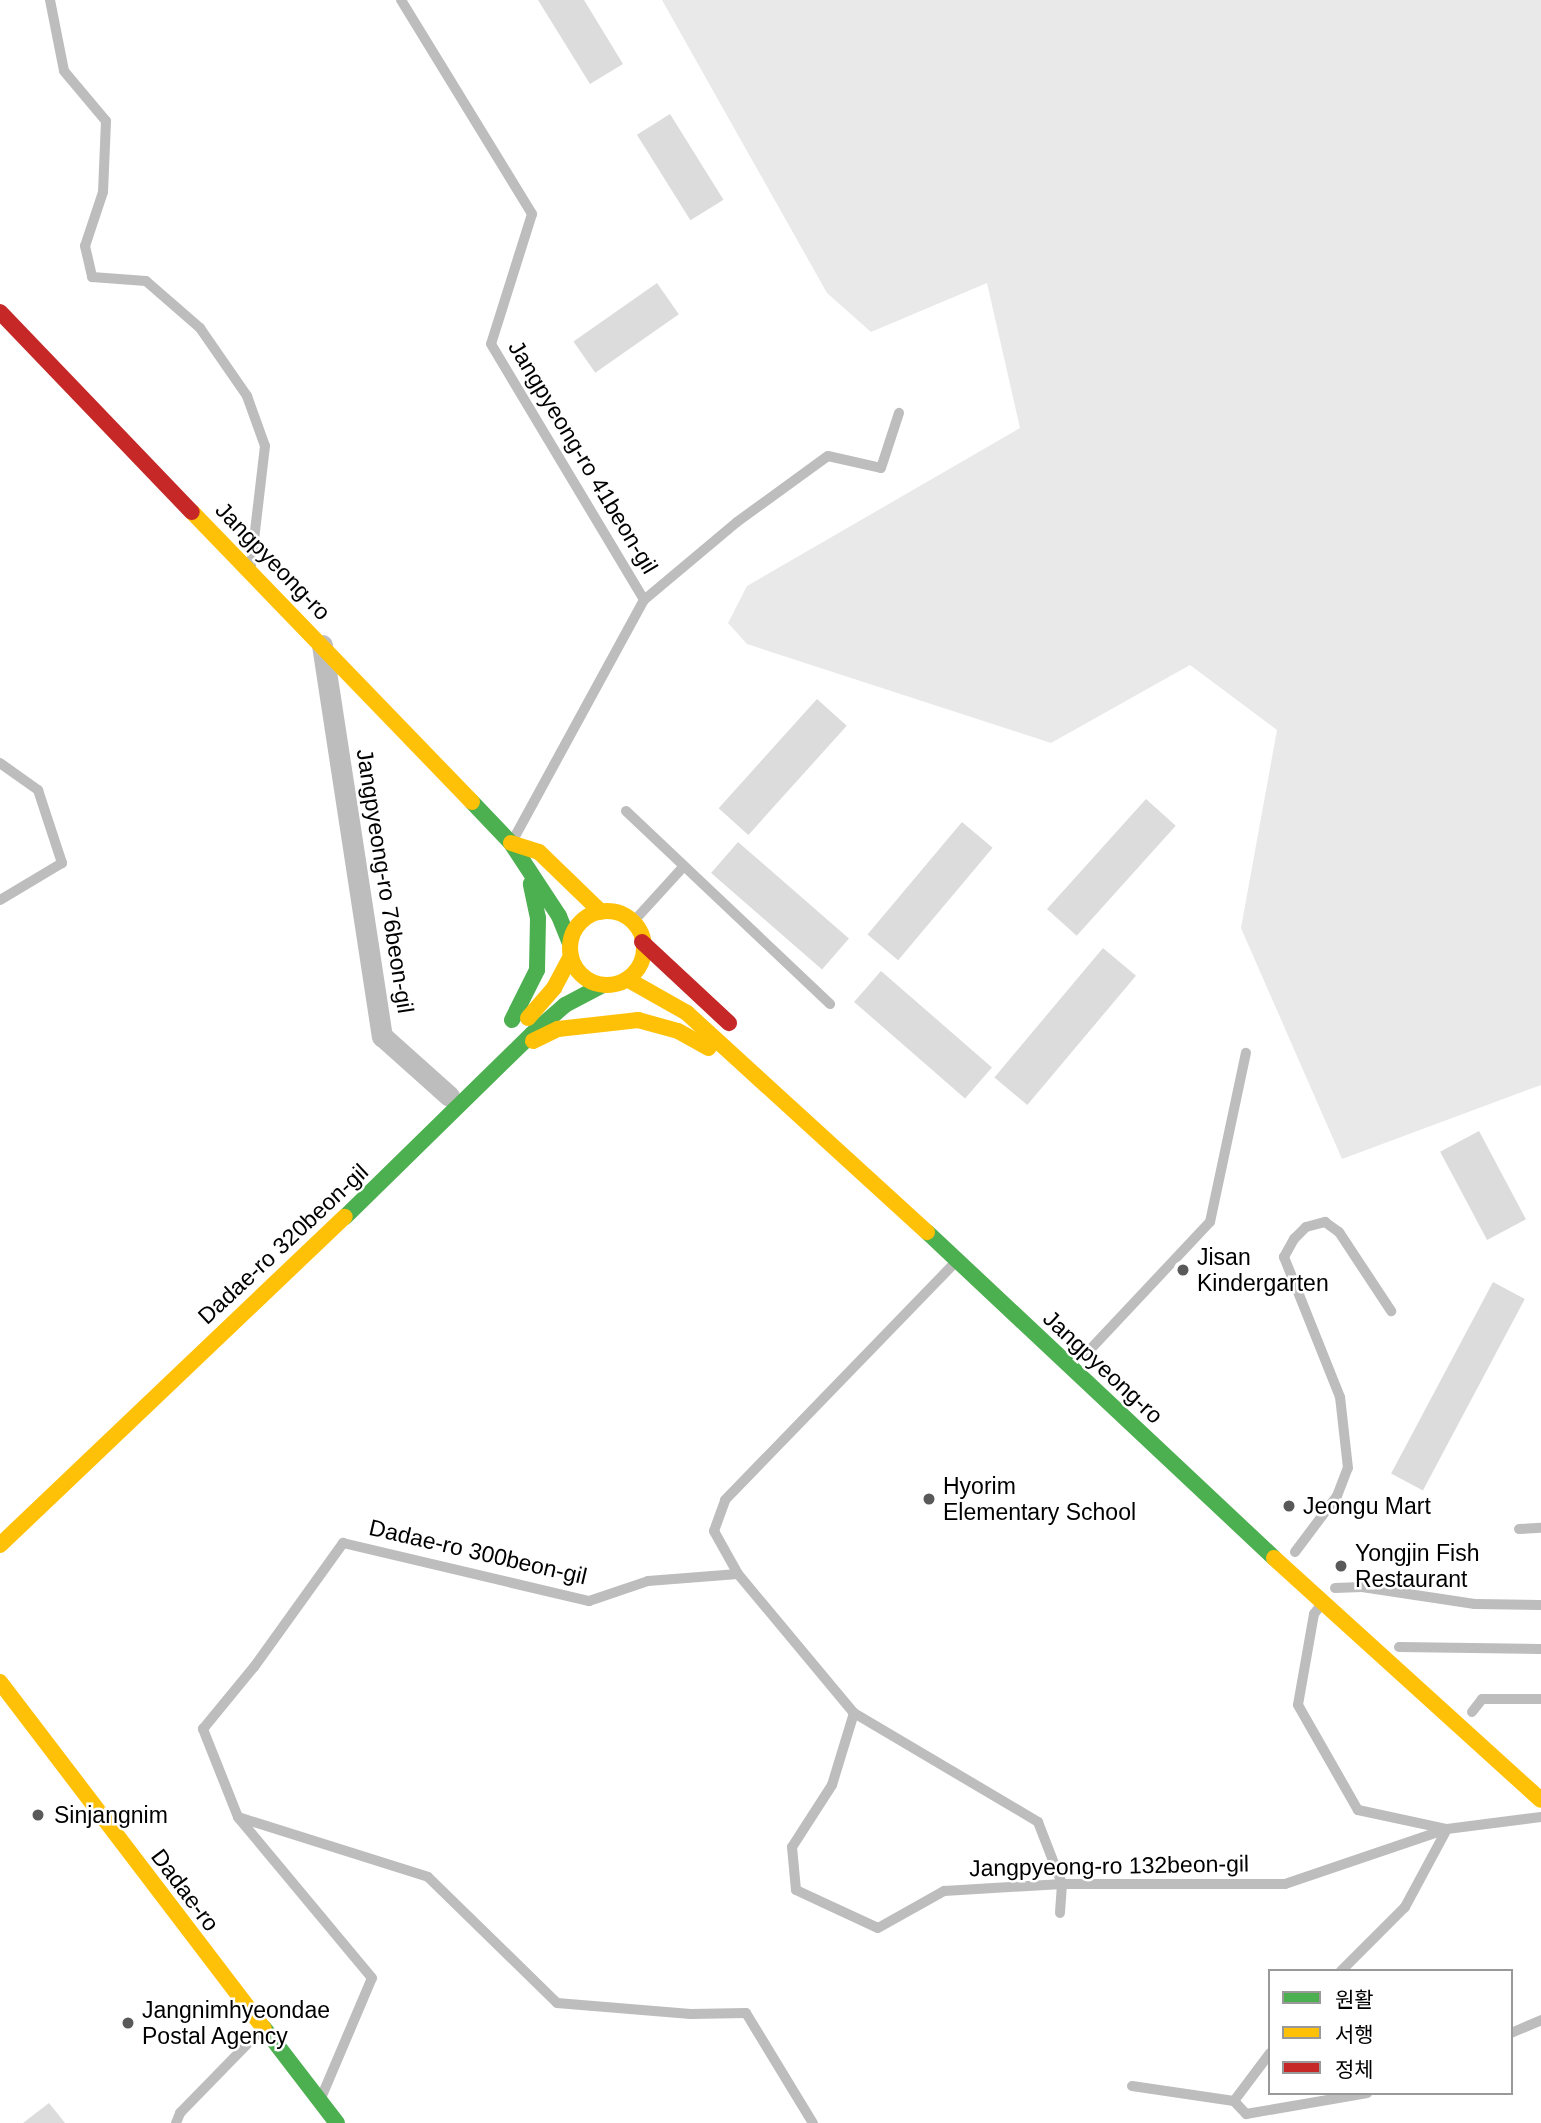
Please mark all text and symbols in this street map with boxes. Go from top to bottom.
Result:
street label: Jangpyeong-ro 41beon-gil [502,335,664,579]
street label: Jangpyeong-ro [210,496,336,626]
street label: Jangpyeong-ro 76beon-gil [350,747,420,1015]
street label: Dadae-ro 320beon-gil [192,1158,374,1330]
place label: Jisan Kindergarten [1197,1243,1329,1297]
marker: Jisan Kindergarten [1175,1262,1191,1278]
street label: Jangpyeong-ro [1037,1305,1169,1429]
place label: Hyorim Elementary School [943,1472,1136,1526]
marker: Hyorim Elementary School [921,1491,937,1507]
place label: Jeongu Mart [1303,1492,1431,1520]
marker: Jeongu Mart [1281,1498,1297,1514]
street label: Dadae-ro 300beon-gil [367,1514,589,1590]
place label: Yongjin Fish Restaurant [1355,1539,1479,1593]
marker: Yongjin Fish Restaurant [1333,1558,1349,1574]
place label: Sinjangnim [54,1801,168,1829]
marker: Sinjangnim [28,1805,48,1825]
street label: Dadae-ro [145,1843,225,1937]
street label: Jangpyeong-ro 132beon-gil [969,1850,1249,1882]
legend [1268,1969,1513,2095]
text: 원활 [1335,1988,1374,2011]
place label: Jangnimhyeondae Postal Agency [142,1996,330,2050]
marker: Jangnimhyeondae Postal Agency [120,2015,136,2031]
text: 서행 [1335,2023,1374,2046]
text: 정체 [1335,2058,1374,2081]

